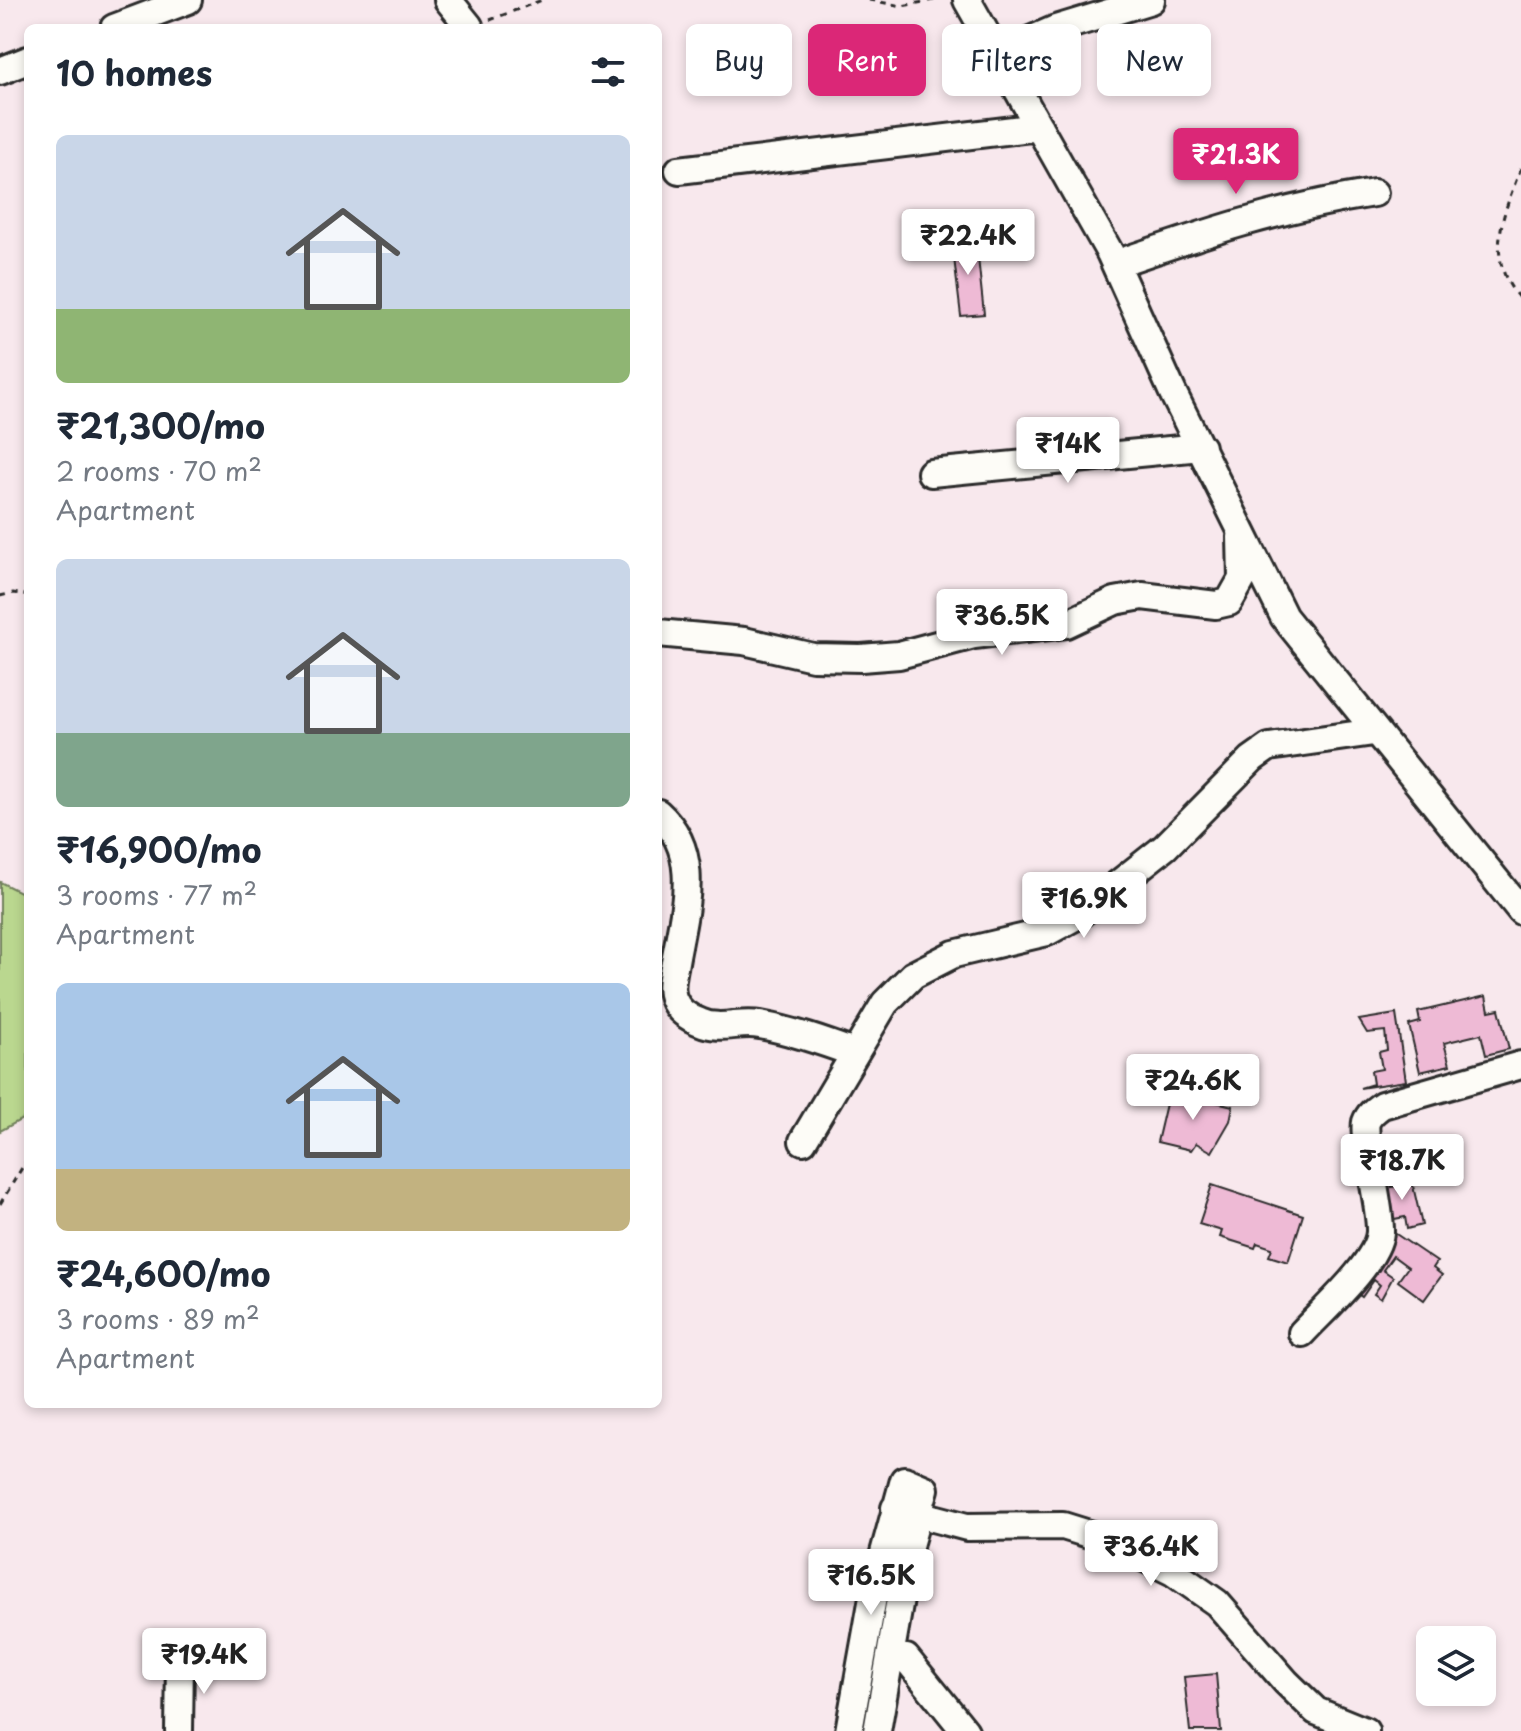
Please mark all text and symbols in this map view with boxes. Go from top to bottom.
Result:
chip: Buy [686,24,792,96]
chip: Rent [808,24,926,96]
chip: Filters [942,24,1081,96]
chip: New [1097,24,1211,96]
text: 10 homes [56,46,212,98]
icon: filters [586,50,630,94]
pin: ₹21.3K [1171,128,1301,196]
text: ₹21.3K [1191,134,1281,173]
icon: home [271,187,415,331]
pin: ₹22.4K [903,209,1033,277]
text: ₹22.4K [920,215,1016,254]
text: ₹21,300/mo [56,399,265,451]
pin: ₹14K [1021,417,1115,485]
text: ₹14K [1034,423,1102,462]
text: 2 rooms · 70 m² [56,451,262,490]
text: Apartment [56,490,195,529]
pin: ₹36.5K [937,589,1067,657]
text: ₹36.5K [954,595,1050,634]
icon: home [271,611,415,755]
text: ₹16,900/mo [56,823,262,875]
pin: ₹16.9K [1019,872,1149,940]
text: 3 rooms · 77 m² [56,875,257,914]
text: ₹16.9K [1040,878,1128,917]
text: Apartment [56,914,195,953]
icon: home [271,1035,415,1179]
pin: ₹24.6K [1128,1054,1258,1122]
text: ₹24.6K [1144,1060,1242,1099]
pin: ₹18.7K [1337,1134,1467,1202]
text: ₹18.7K [1359,1140,1445,1179]
text: ₹24,600/mo [56,1247,270,1299]
text: 3 rooms · 89 m² [56,1299,260,1338]
text: Apartment [56,1338,195,1377]
pin: ₹36.4K [1086,1520,1216,1588]
text: ₹36.4K [1103,1526,1199,1565]
pin: ₹16.5K [806,1549,936,1617]
text: ₹16.5K [826,1555,916,1594]
map controls [1416,1626,1496,1706]
button: layers [1416,1626,1496,1706]
pin: ₹19.4K [139,1628,269,1696]
text: ₹19.4K [160,1634,248,1673]

